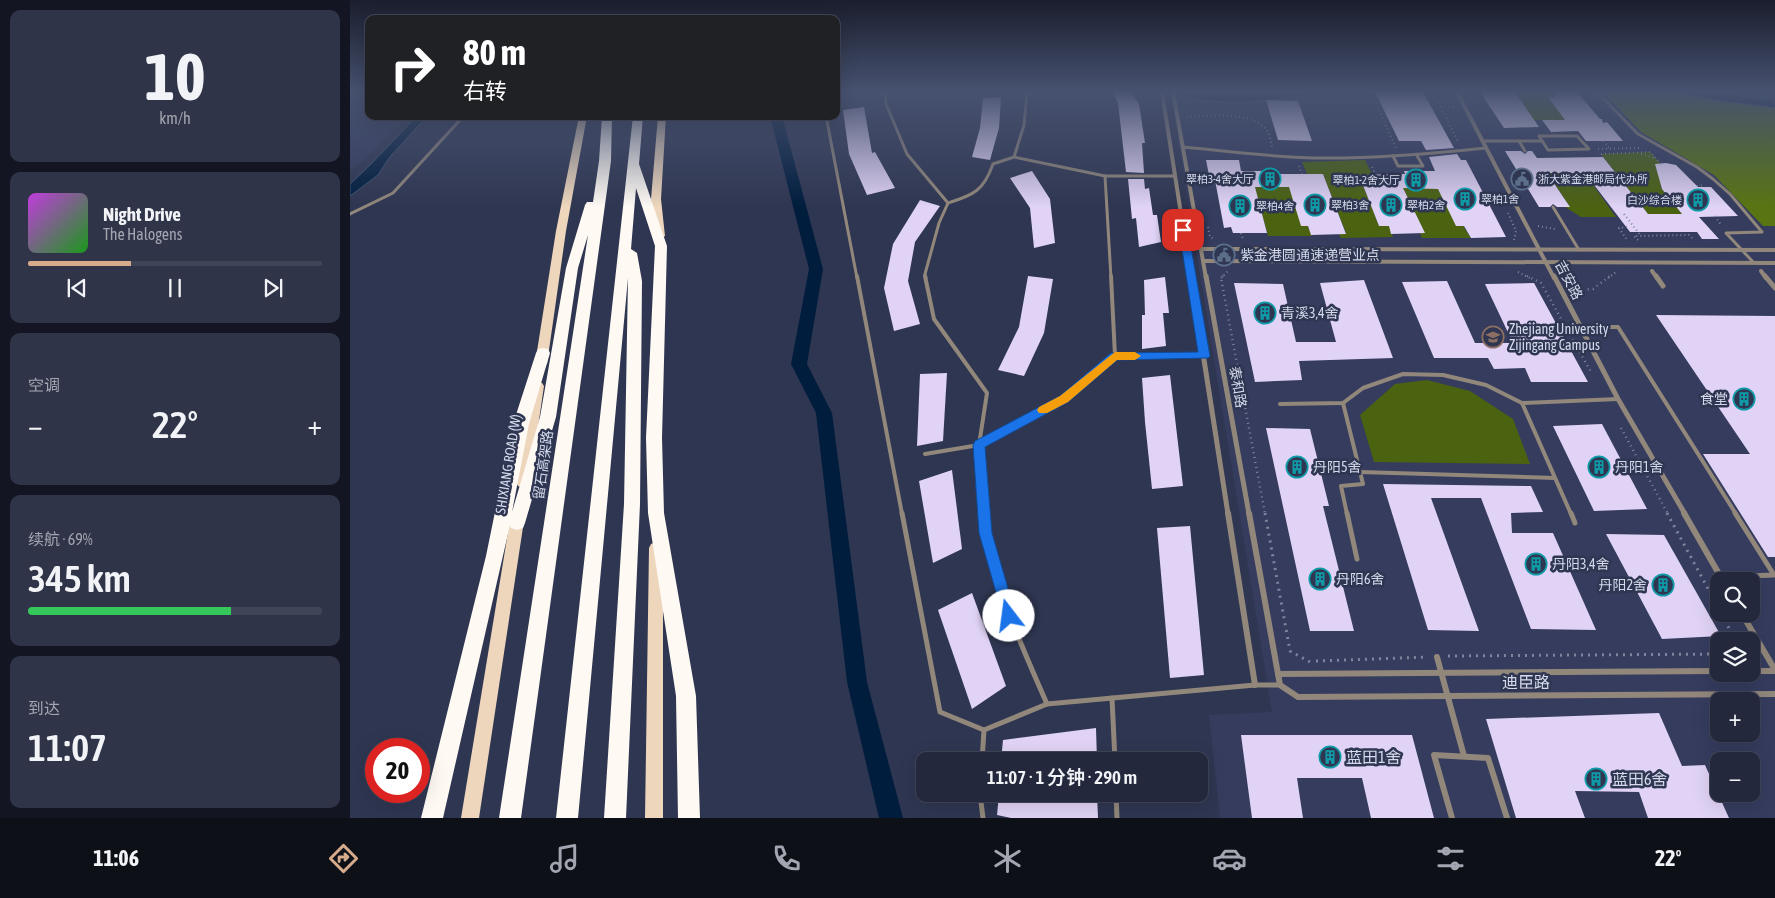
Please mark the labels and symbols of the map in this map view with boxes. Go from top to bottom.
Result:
building icon: 翠柏3-4舍大厅 [1258,167,1282,191]
public building icon: 浙大紫金港邮局代办所 [1510,167,1534,191]
building icon: 翠柏1-2舍大厅 [1404,168,1428,192]
place label: 翠柏3-4舍大厅 [1186,173,1254,185]
place label: 浙大紫金港邮局代办所 [1538,173,1648,185]
place label: 翠柏1-2舍大厅 [1332,174,1400,186]
building icon: 翠柏1舍 [1453,187,1477,211]
building icon: 白沙综合楼 [1686,188,1710,212]
building icon: 翠柏3舍 [1303,193,1327,217]
building icon: 翠柏2舍 [1379,193,1403,217]
place label: 翠柏1舍 [1481,193,1519,205]
building icon: 翠柏4舍 [1228,194,1252,218]
place label: 白沙综合楼 [1627,194,1682,206]
place label: 翠柏3舍 [1331,199,1369,211]
place label: 翠柏2舍 [1407,199,1445,211]
place label: 翠柏4舍 [1256,200,1294,212]
pin [1162,209,1204,251]
public building icon: 紫金港圆通速递营业点 [1212,243,1236,267]
place label: 紫金港圆通速递营业点 [1240,247,1380,263]
street label: 吉安路 [1552,258,1586,302]
building icon: 青溪3,4舍 [1253,301,1277,325]
place label: 青溪3,4舍 [1281,305,1339,321]
place label: Zhejiang University Zijingang Campus [1509,321,1609,353]
school or university icon: Zhejiang University Zijingang Campus [1481,325,1505,349]
street label: 泰和路 [1226,365,1250,409]
building icon: 食堂 [1732,387,1756,411]
place label: 食堂 [1700,391,1728,407]
street label: SHIXIANG ROAD (W) [492,413,524,515]
street label: 留石高架路 [530,429,556,501]
building icon: 丹阳5舍 [1285,455,1309,479]
building icon: 丹阳1舍 [1587,455,1611,479]
place label: 丹阳5舍 [1313,459,1362,475]
place label: 丹阳1舍 [1615,459,1664,475]
building icon: 丹阳3,4舍 [1524,552,1548,576]
place label: 丹阳3,4舍 [1552,556,1610,572]
building icon: 丹阳6舍 [1308,567,1332,591]
place label: 丹阳6舍 [1336,571,1385,587]
building icon: 丹阳2舍 [1651,573,1675,597]
place label: 丹阳2舍 [1598,577,1647,593]
position arrow [982,589,1034,641]
street label: 迪臣路 [1502,673,1550,691]
speed limit sign: 20 [365,738,430,803]
building icon: 蓝田1舍 [1318,745,1342,769]
place label: 蓝田1舍 [1346,748,1402,766]
building icon: 蓝田6舍 [1584,767,1608,791]
place label: 蓝田6舍 [1612,770,1668,788]

